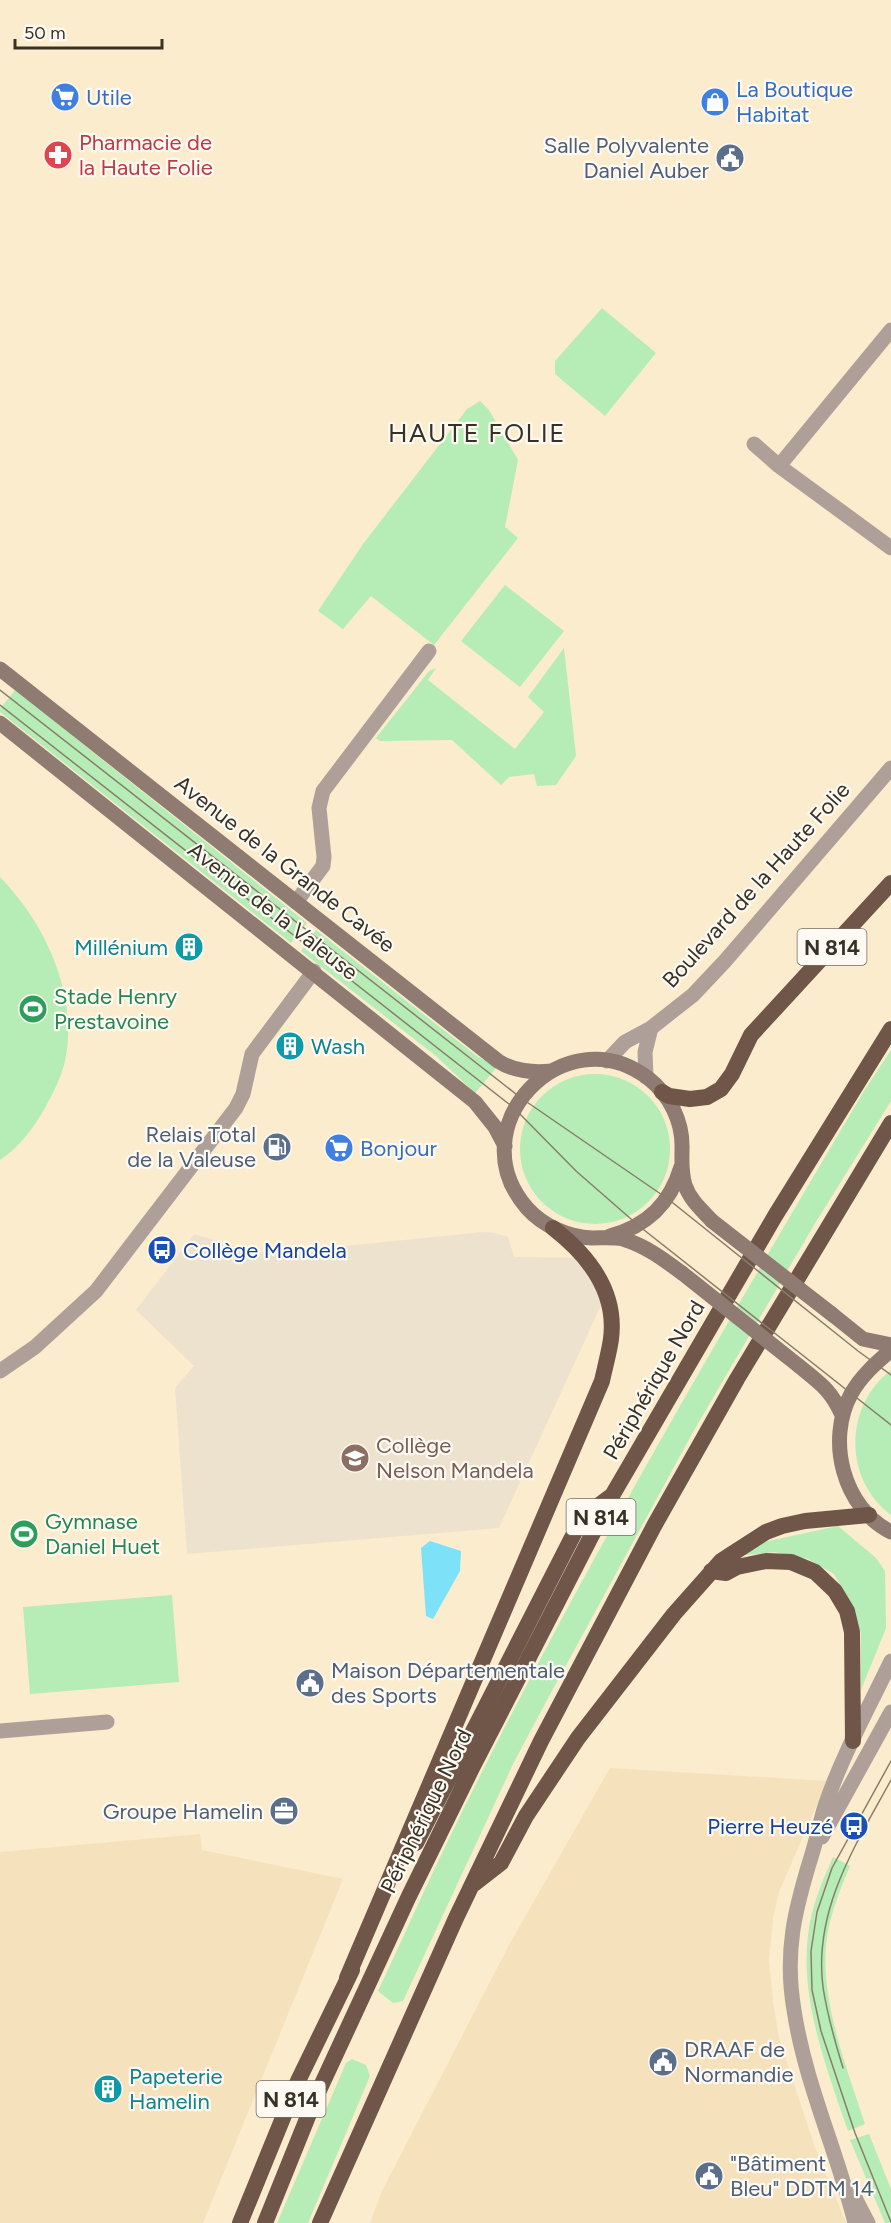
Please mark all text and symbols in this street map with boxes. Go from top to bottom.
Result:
scale bar [15,12,162,50]
text: 50 m [24,22,66,44]
place label: La Boutique Habitat [736,76,853,128]
supermarket icon: Utile [49,81,81,113]
place label: Utile [86,84,132,111]
shop icon: La Boutique Habitat [699,86,731,118]
place label: Pharmacie de la Haute Folie [79,129,213,181]
place label: Salle Polyvalente Daniel Auber [544,132,710,184]
pharmacy icon: Pharmacie de la Haute Folie [42,139,74,171]
public building icon: Salle Polyvalente Daniel Auber [714,142,746,174]
district label: HAUTE FOLIE [388,417,566,449]
street label: Avenue de la Grande Cavée [170,770,400,958]
street label: Boulevard de la Haute Folie [657,777,855,993]
street label: Avenue de la Valeuse [182,836,364,986]
road number: N 814 [798,929,866,965]
building icon: Millénium [173,931,205,963]
place label: Millénium [74,934,168,961]
place label: Stade Henry Prestavoine [54,983,178,1035]
sports icon: Stade Henry Prestavoine [17,993,49,1025]
building icon: Wash [274,1030,306,1062]
place label: Wash [311,1033,365,1060]
place label: Relais Total de la Valeuse [127,1121,256,1173]
fuel station icon: Relais Total de la Valeuse [261,1131,293,1163]
supermarket icon: Bonjour [323,1132,355,1164]
place label: Bonjour [360,1135,437,1162]
bus stop icon: Collège Mandela [146,1234,178,1266]
place label: Collège Mandela [183,1237,347,1264]
street label: Périphérique Nord [597,1296,711,1464]
place label: Collège Nelson Mandela [376,1432,534,1484]
school or university icon: Collège Nelson Mandela [339,1442,371,1474]
road number: N 814 [566,1499,636,1535]
place label: Gymnase Daniel Huet [45,1508,160,1560]
sports icon: Gymnase Daniel Huet [8,1518,40,1550]
place label: Maison Départementale des Sports [331,1657,565,1709]
public building icon: Maison Départementale des Sports [294,1667,326,1699]
street label: Périphérique Nord [375,1724,477,1898]
office icon: Groupe Hamelin [268,1795,300,1827]
place label: Groupe Hamelin [103,1798,263,1825]
bus stop icon: Pierre Heuzé [838,1810,870,1842]
place label: Pierre Heuzé [707,1813,833,1840]
place label: DRAAF de Normandie [684,2036,793,2088]
public building icon: DRAAF de Normandie [647,2046,679,2078]
place label: Papeterie Hamelin [129,2063,223,2115]
building icon: Papeterie Hamelin [92,2073,124,2105]
road number: N 814 [256,2081,326,2117]
place label: "Bâtiment Bleu" DDTM 14 [730,2150,874,2202]
public building icon: "Bâtiment Bleu" DDTM 14 [693,2160,725,2192]

